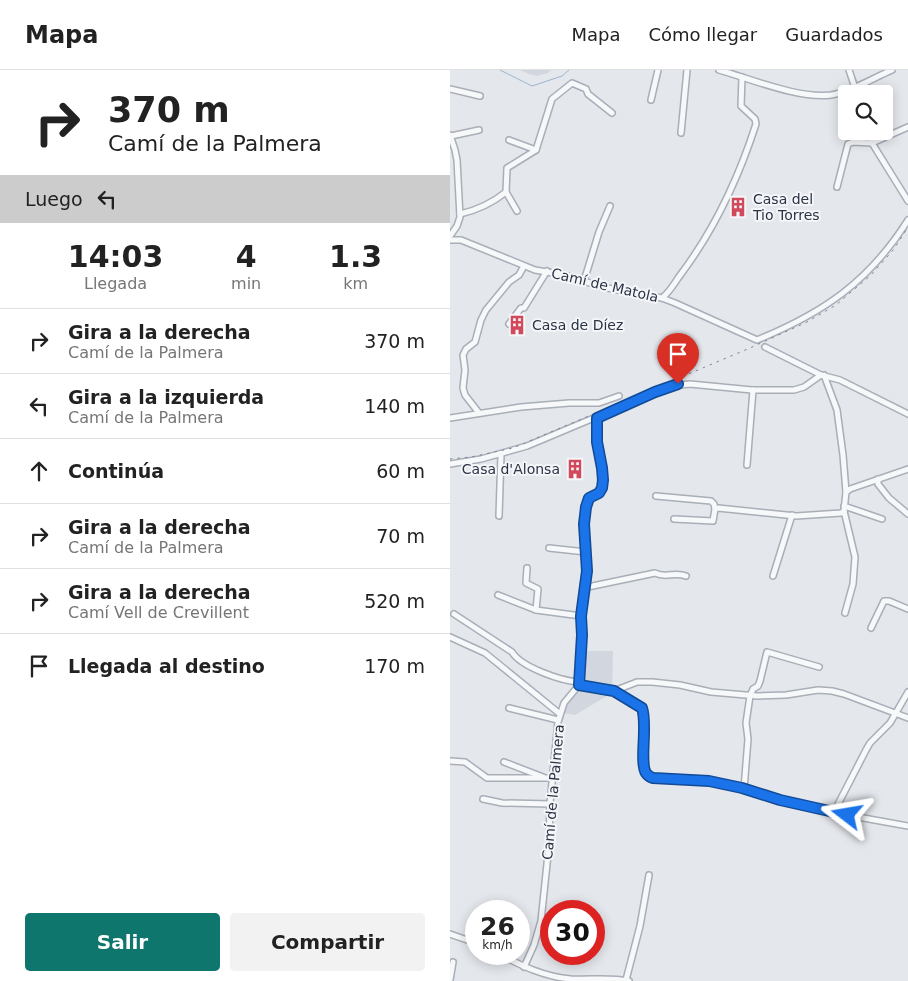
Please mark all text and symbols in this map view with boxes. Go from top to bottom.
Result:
text: Mapa [25,21,98,49]
text: Mapa [571,24,620,45]
text: Cómo llegar [648,24,757,45]
text: Guardados [785,24,883,45]
map controls [838,85,893,140]
button: search [838,85,893,140]
icon: right [25,90,90,155]
text: 370 m [108,90,230,130]
text: Camí de la Palmera [108,131,322,156]
icon: left [93,185,121,213]
text: Luego [25,188,83,210]
place label: Casa del Tio Torres [752,191,820,223]
building icon: Casa del Tio Torres [727,196,749,218]
text: 14:03 [68,239,163,274]
text: 4 [236,239,257,274]
text: 1.3 [329,239,382,274]
street label: Camí de Matola [550,265,660,305]
text: Llegada [84,274,147,293]
text: min [231,274,261,293]
text: km [343,274,368,293]
building icon: Casa de Díez [506,314,528,336]
place label: Casa de Díez [532,317,623,333]
text: Gira a la derecha [68,321,251,343]
icon: right [25,327,53,355]
text: 370 m [364,330,425,352]
pin [657,333,699,384]
icon: arrive [664,340,692,368]
text: Camí de la Palmera [68,343,224,362]
text: Gira a la izquierda [68,386,264,408]
icon: left [25,392,53,420]
text: 140 m [364,395,425,417]
text: Camí de la Palmera [68,408,224,427]
icon: ahead [25,457,53,485]
building icon: Casa d'Alonsa [564,458,586,480]
text: Continúa [68,460,164,482]
text: 60 m [376,460,425,482]
place label: Casa d'Alonsa [462,461,560,477]
text: Gira a la derecha [68,516,251,538]
icon: right [25,522,53,550]
text: 70 m [376,525,425,547]
text: Camí de la Palmera [68,538,224,557]
text: Gira a la derecha [68,581,251,603]
icon: right [25,587,53,615]
text: 520 m [364,590,425,612]
text: Camí Vell de Crevillent [68,603,249,622]
icon: arrive [25,652,53,680]
text: Llegada al destino [68,655,265,677]
text: 170 m [364,655,425,677]
street label: Camí de la Palmera [539,724,567,860]
position arrow [820,788,872,840]
speed limit sign: 30 [540,900,605,965]
text: 26 [480,912,515,941]
button: Salir [25,913,220,971]
button: Compartir [230,913,425,971]
text: km/h [482,938,513,952]

